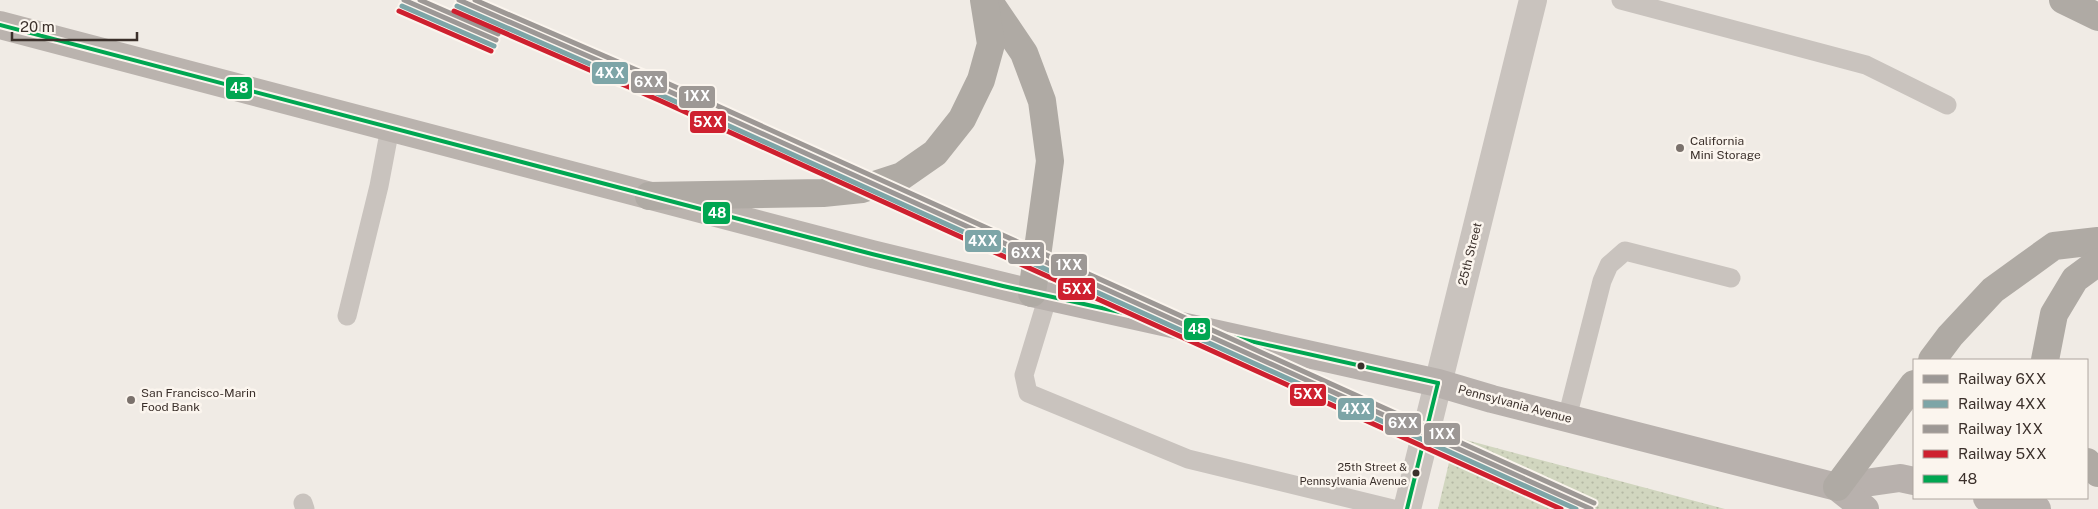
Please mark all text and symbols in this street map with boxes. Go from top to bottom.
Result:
scale bar [12,10,138,42]
text: 20 m [20,18,55,35]
line badge: 4XX [591,61,629,85]
text: 4XX [595,65,625,81]
line badge: 6XX [630,70,668,94]
text: 6XX [634,74,664,90]
line badge: 48 [225,76,253,100]
text: 48 [230,80,248,96]
line badge: 1XX [678,85,716,109]
text: 1XX [684,88,710,104]
line badge: 5XX [689,110,727,134]
text: 5XX [693,114,723,130]
place label: California Mini Storage [1690,134,1761,162]
marker: California Mini Storage [1674,142,1686,154]
line badge: 48 [702,201,731,225]
text: 48 [708,205,726,221]
street label: 25th Street [1455,221,1485,287]
line badge: 4XX [964,229,1002,253]
text: 4XX [968,233,998,249]
line badge: 6XX [1007,241,1045,265]
text: 6XX [1011,245,1041,261]
line badge: 1XX [1050,253,1088,277]
text: 1XX [1056,257,1082,273]
line badge: 5XX [1057,277,1096,301]
text: 5XX [1062,281,1092,297]
line badge: 48 [1183,317,1211,341]
text: 48 [1188,321,1206,337]
legend [1913,359,2088,499]
unlabelled marker [1356,361,1366,371]
text: Railway 6XX [1958,370,2046,387]
street label: Pennsylvania Avenue [1457,382,1574,426]
line badge: 5XX [1289,383,1327,407]
place label: San Francisco-Marin Food Bank [141,386,256,414]
text: 5XX [1293,386,1323,402]
marker: San Francisco-Marin Food Bank [125,394,137,406]
text: Railway 4XX [1958,395,2046,412]
line badge: 4XX [1337,397,1375,421]
text: 4XX [1341,401,1371,417]
line badge: 6XX [1384,412,1422,436]
text: 6XX [1388,415,1418,431]
text: Railway 1XX [1958,420,2043,437]
line badge: 1XX [1423,422,1461,446]
text: 1XX [1429,426,1455,442]
text: Railway 5XX [1958,445,2047,462]
place label: 25th Street & Pennsylvania Avenue [1300,461,1407,487]
marker: 25th Street & Pennsylvania Avenue [1411,468,1421,478]
text: 48 [1958,470,1977,487]

